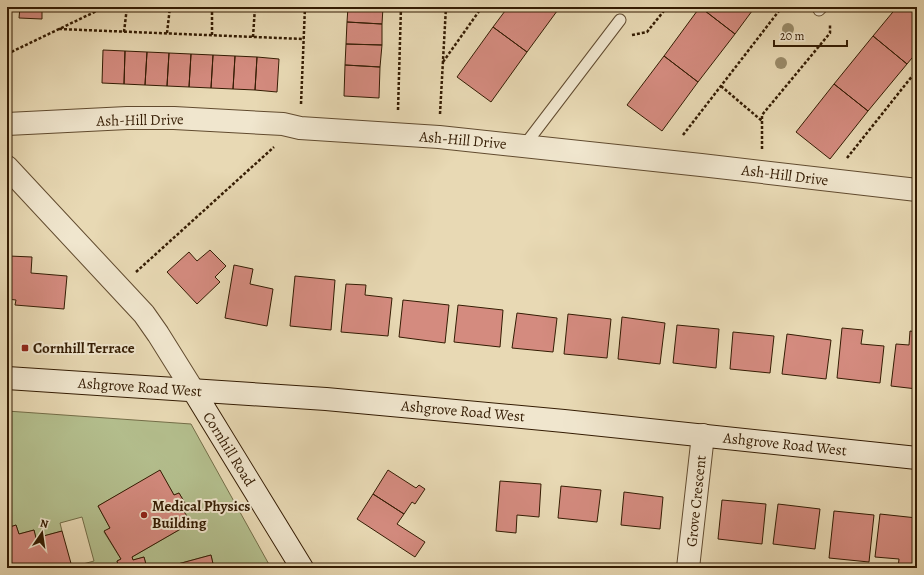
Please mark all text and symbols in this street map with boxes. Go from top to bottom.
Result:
scale bar [774,22,847,48]
text: 20 m [780,28,804,44]
street label: Ash-Hill Drive [95,109,184,131]
street label: Ash-Hill Drive [418,126,508,154]
street label: Ash-Hill Drive [739,160,830,190]
place label: Cornhill Terrace [33,338,135,358]
marker: Cornhill Terrace [20,343,30,353]
street label: Ashgrove Road West [76,373,203,401]
street label: Ashgrove Road West [399,396,526,426]
street label: Cornhill Road [198,408,260,491]
street label: Ashgrove Road West [721,427,848,460]
street label: Grove Crescent [681,454,711,548]
place label: Medical Physics Building [152,496,250,533]
marker: Medical Physics Building [139,510,149,520]
north arrow [22,513,62,553]
text: N [39,516,50,532]

